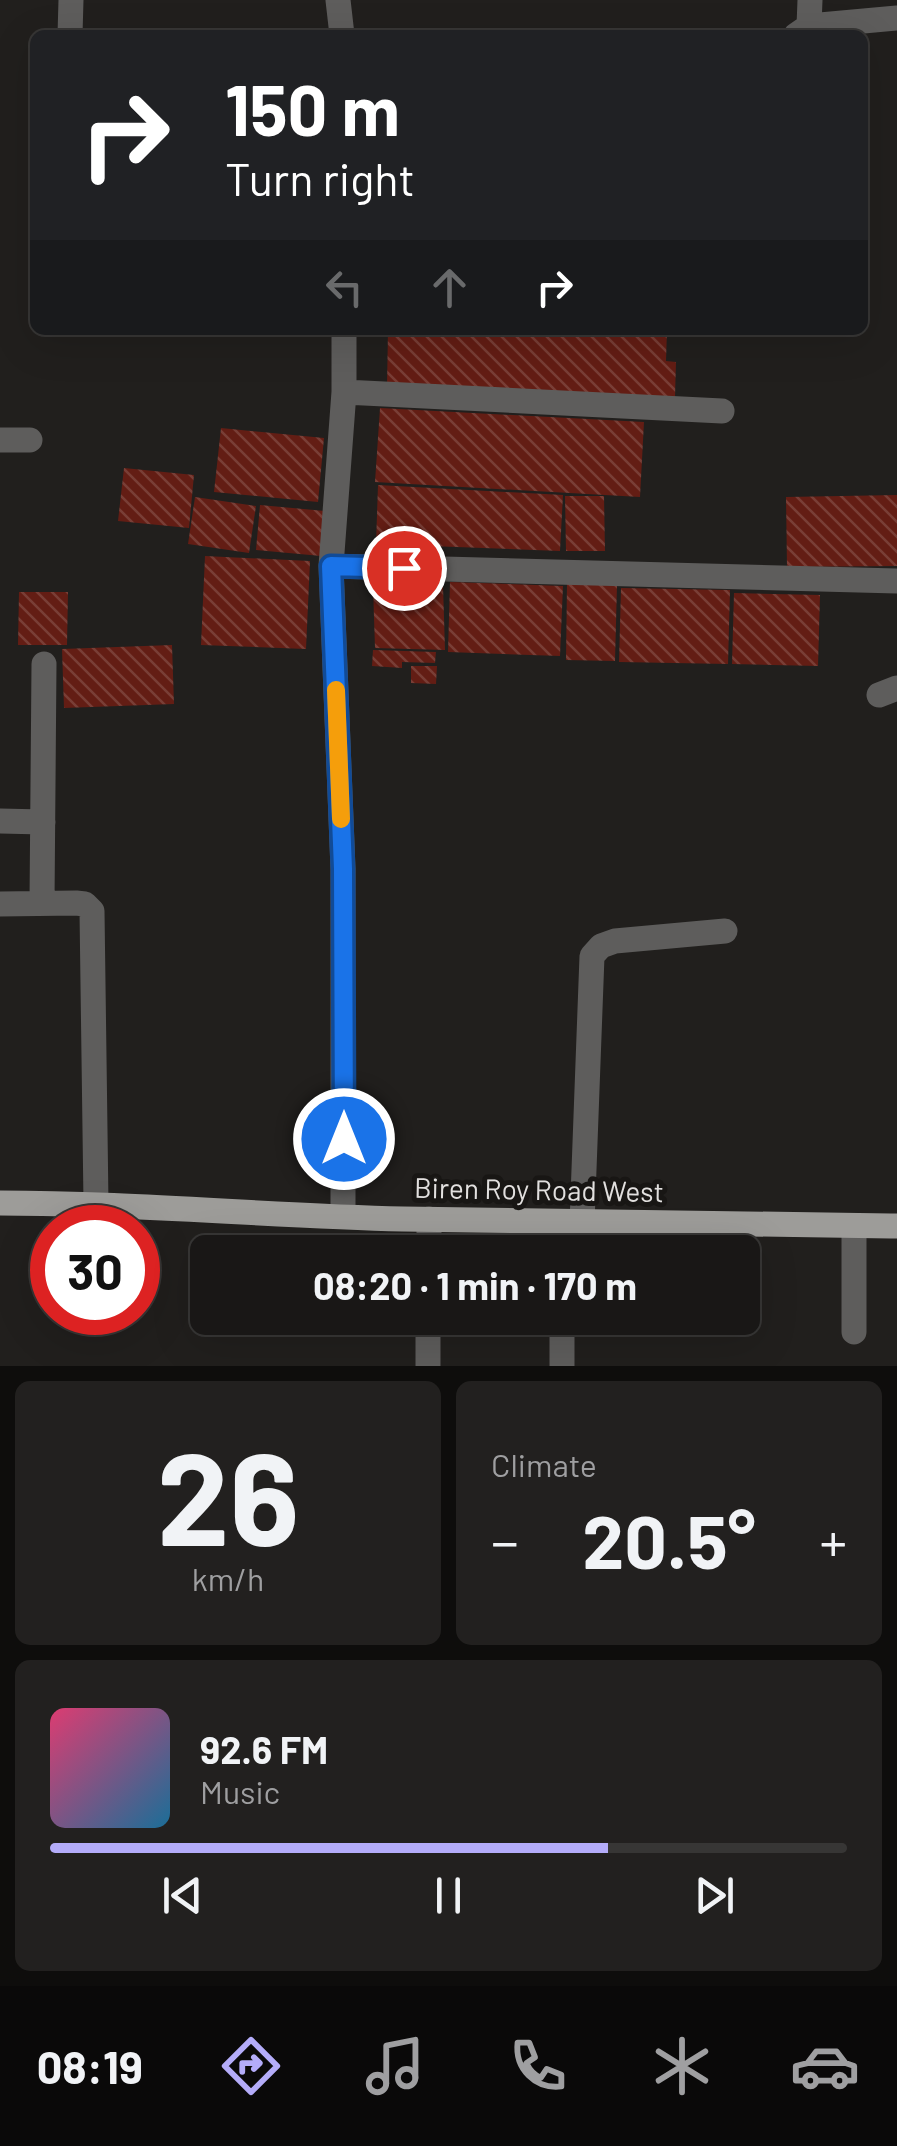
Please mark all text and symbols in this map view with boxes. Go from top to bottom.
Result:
text: 150 m [225,66,400,150]
icon: right [60,70,190,200]
text: Turn right [225,151,415,205]
icon: left [317,260,372,315]
icon: ahead [422,260,477,315]
icon: right [527,260,582,315]
pin [362,526,447,611]
icon: arrive [377,541,432,596]
position arrow [292,1087,396,1191]
street label: Biren Roy Road West [414,1170,664,1208]
speed limit sign: 30 [30,1205,160,1335]
text: 08:20 · 1 min · 170 m [313,1262,637,1308]
text: 26 [157,1416,299,1572]
text: Climate [491,1445,597,1483]
text: 20.5° [582,1494,756,1584]
text: − [491,1507,519,1573]
text: + [819,1507,847,1573]
text: km/h [192,1559,264,1597]
text: 92.6 FM [200,1726,328,1772]
text: Music [200,1772,280,1810]
icon: previous [155,1868,210,1923]
icon: pause [421,1868,476,1923]
icon: next [687,1868,742,1923]
icon: directions [216,2031,286,2101]
icon: music [360,2031,430,2101]
icon: phone [503,2031,573,2101]
icon: climate [647,2031,717,2101]
icon: car [790,2031,860,2101]
text: 08:19 [37,2039,143,2093]

